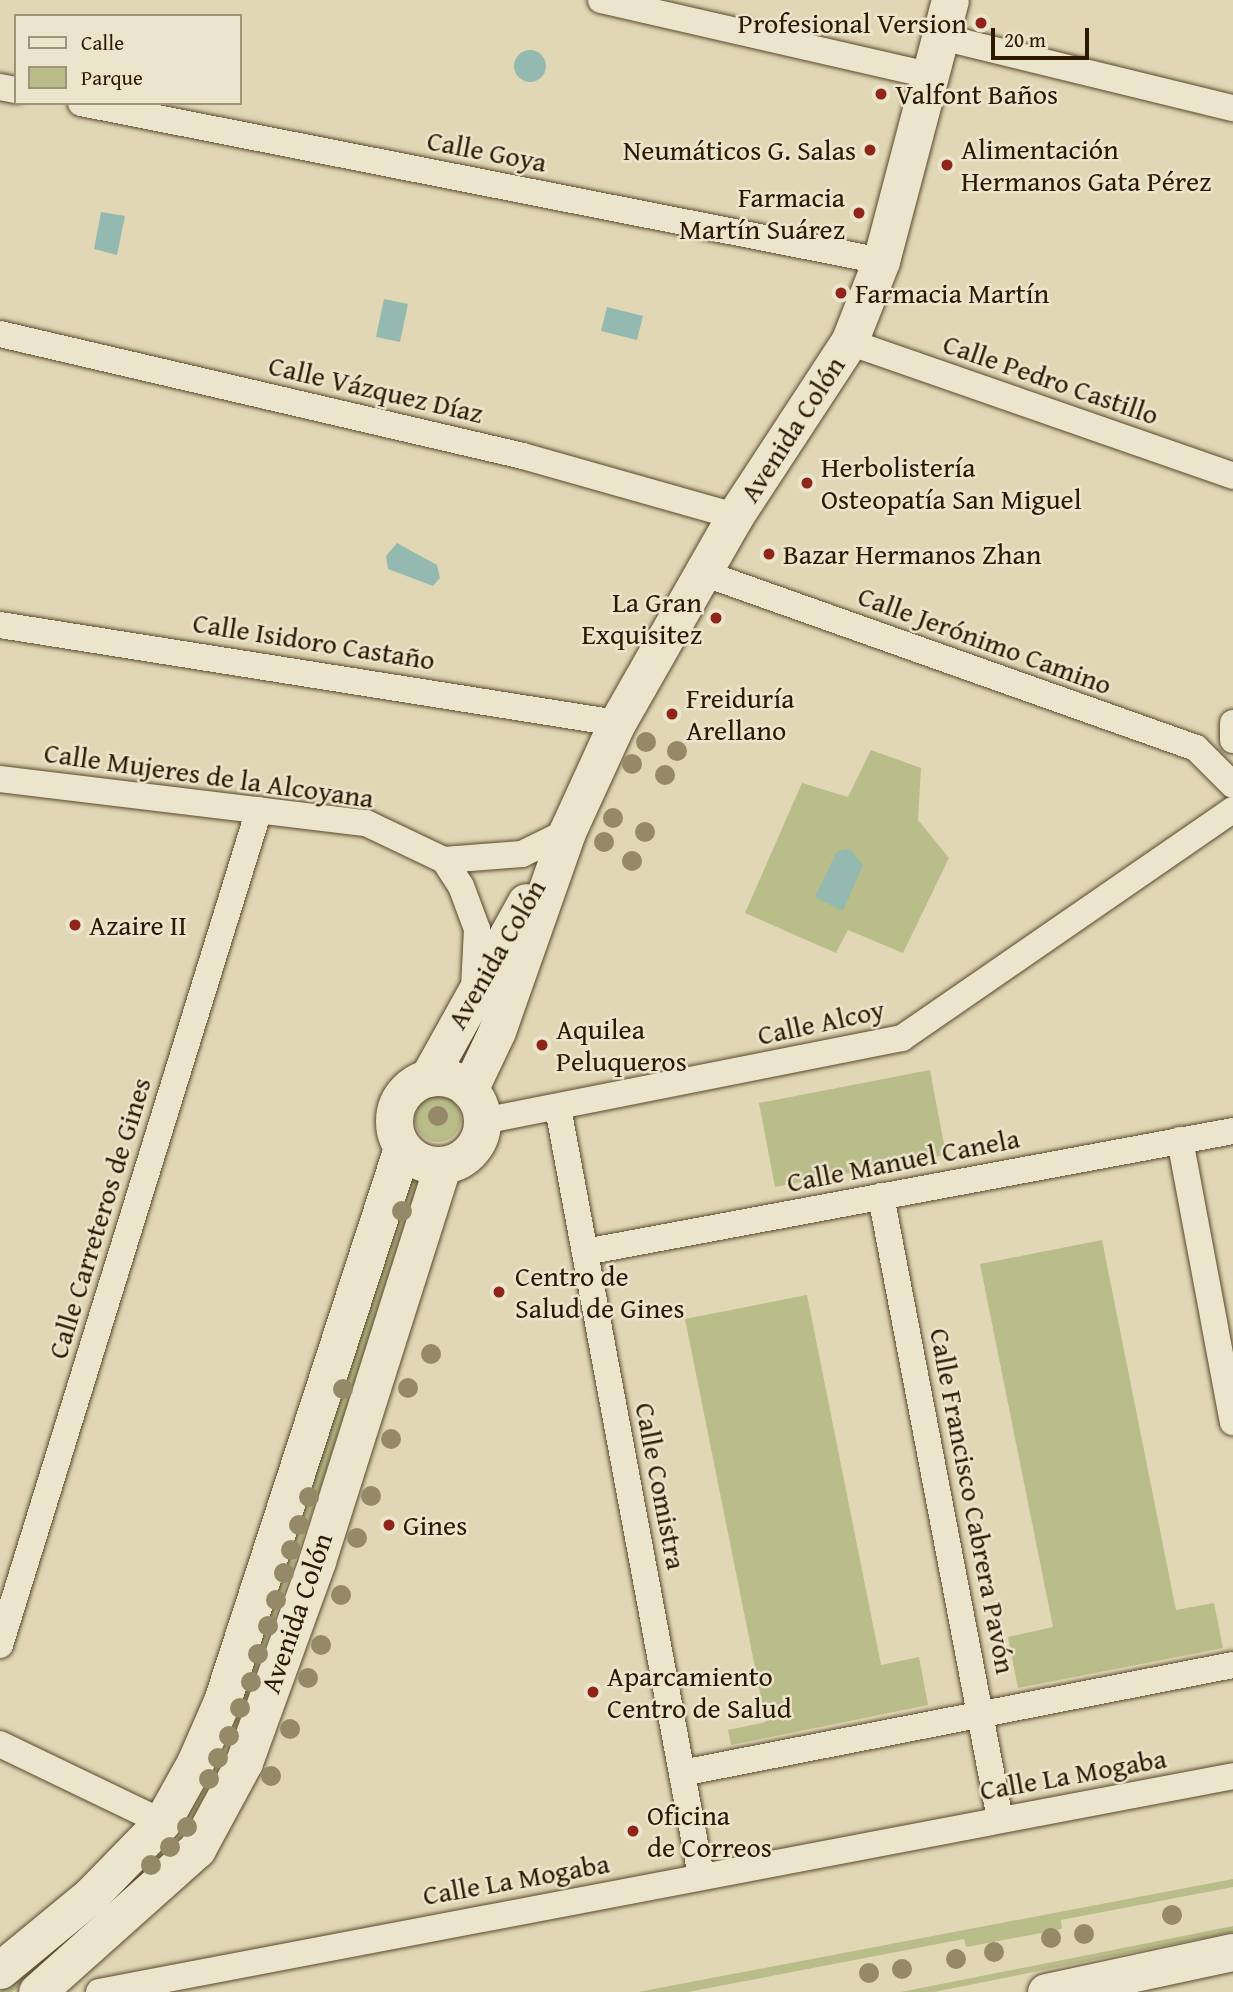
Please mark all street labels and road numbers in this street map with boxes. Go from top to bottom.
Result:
street label: Calle Goya [424,123,550,179]
street label: Calle Pedro Castillo [939,326,1163,432]
street label: Calle Vázquez Díaz [265,348,487,430]
street label: Avenida Colón [732,350,852,508]
street label: Calle Jerónimo Camino [854,578,1116,702]
street label: Calle Isidoro Castaño [191,605,437,677]
street label: Calle Mujeres de la Alcoyana [42,735,376,815]
street label: Avenida Colón [440,873,552,1035]
street label: Calle Alcoy [754,992,888,1052]
street label: Calle Carreteros de Gines [40,1073,158,1363]
street label: Calle Manuel Canela [784,1121,1022,1199]
street label: Calle Francisco Cabrera Pavón [923,1325,1023,1677]
street label: Calle Comistra [628,1400,694,1572]
street label: Avenida Colón [253,1528,339,1698]
street label: Calle La Mogaba [977,1741,1169,1807]
street label: Calle La Mogaba [420,1846,612,1912]

